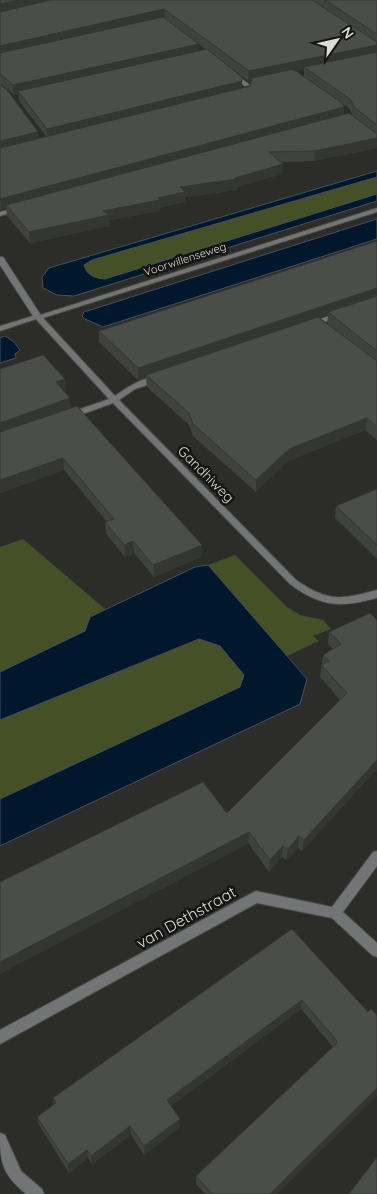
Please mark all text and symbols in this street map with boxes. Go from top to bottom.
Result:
north arrow [312,15,362,65]
text: N [337,23,358,42]
street label: Voorwillenseweg [142,239,228,279]
street label: Gandhiweg [174,442,238,506]
street label: van Dethstraat [133,881,239,953]

